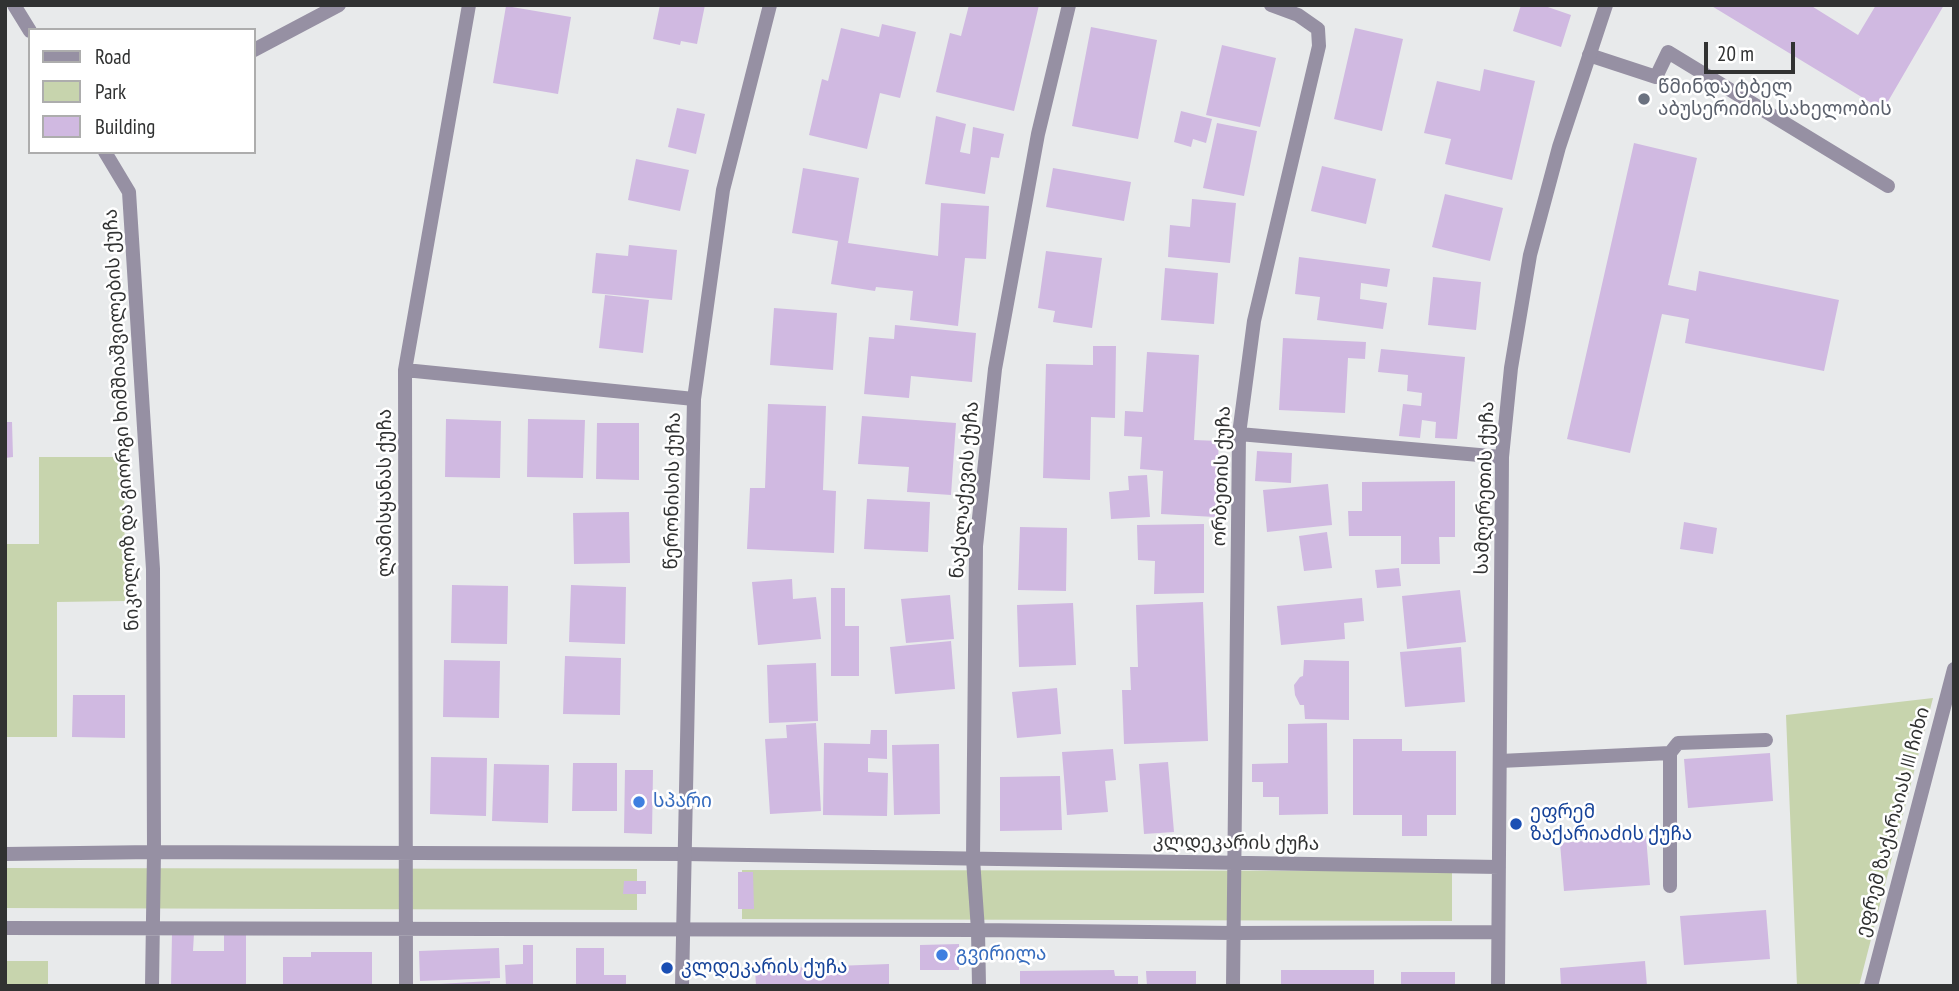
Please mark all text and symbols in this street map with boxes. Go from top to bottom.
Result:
legend [28,28,256,154]
scale bar [1707,28,1798,72]
text: 20 m [1717,40,1754,67]
text: Road [95,43,131,70]
place label: წმინდა ტბელ აბუსერიძის სახელობის [1658,77,1892,121]
text: Park [95,78,126,105]
marker: წმინდა ტბელ აბუსერიძის სახელობის [1636,91,1652,107]
text: Building [95,113,155,140]
street label: ნიკოლოზ და გიორგი ხიმშიაშვილების ქუჩა [100,208,144,632]
street label: ნაქალაქევის ქუჩა [946,400,984,580]
street label: სამღერეთის ქუჩა [1471,401,1499,575]
street label: ორბეთის ქუჩა [1208,405,1236,547]
street label: ლამისყანას ქუჩა [375,409,397,577]
street label: წერონისის ქუჩა [660,412,686,570]
street label: ეფრემ ზაქარაიას III ჩიხი [1851,705,1935,939]
place label: სპარი [653,791,712,813]
marker: სპარი [631,794,647,810]
place label: ეფრემ ზაქარიაძის ქუჩა [1530,802,1692,846]
marker: ეფრემ ზაქარიაძის ქუჩა [1508,816,1524,832]
street label: კლდეკარის ქუჩა [1153,830,1319,856]
place label: გვირილა [956,944,1047,966]
marker: გვირილა [934,947,950,963]
place label: კლდეკარის ქუჩა [681,957,847,979]
marker: კლდეკარის ქუჩა [659,960,675,976]

